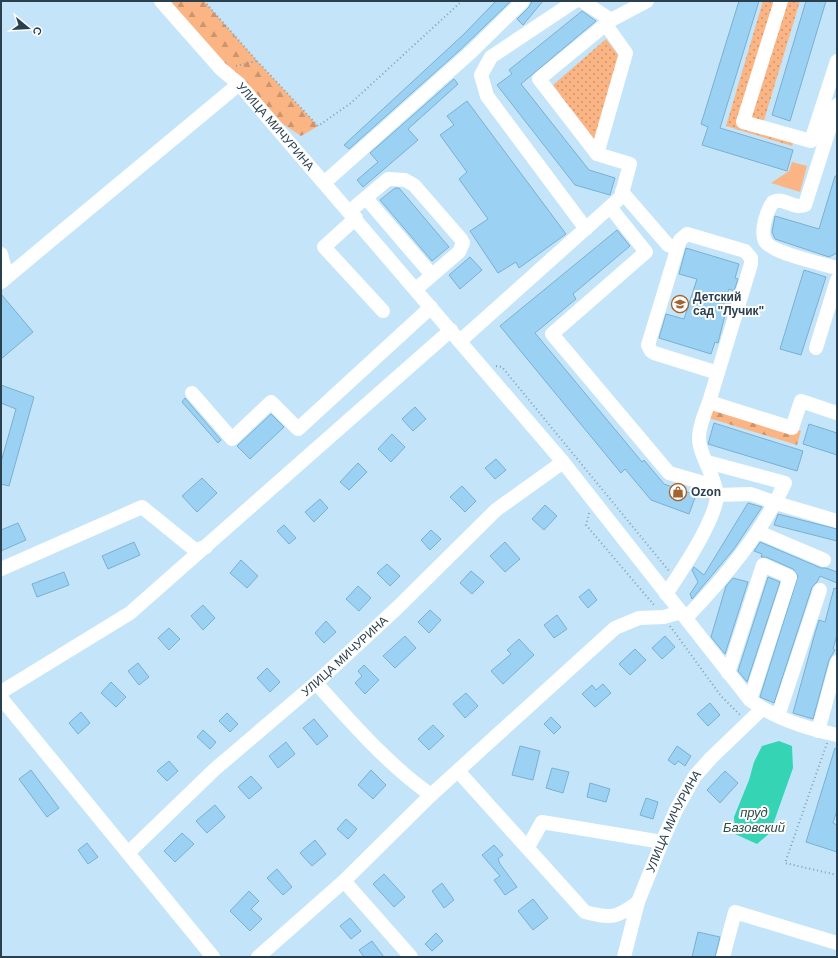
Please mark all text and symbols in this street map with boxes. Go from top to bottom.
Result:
north arrow [8,8,48,48]
text: С [31,25,44,37]
street label: УЛИЦА МИЧУРИНА [234,80,317,173]
place label: Детский сад "Лучик" [693,290,764,318]
school or university icon: Детский сад "Лучик" [670,294,690,314]
shop icon: Ozon [668,482,688,502]
place label: Ozon [691,485,721,499]
street label: УЛИЦА МИЧУРИНА [299,613,391,699]
street label: УЛИЦА МИЧУРИНА [644,767,704,874]
water label: пруд Базовский [723,805,785,835]

